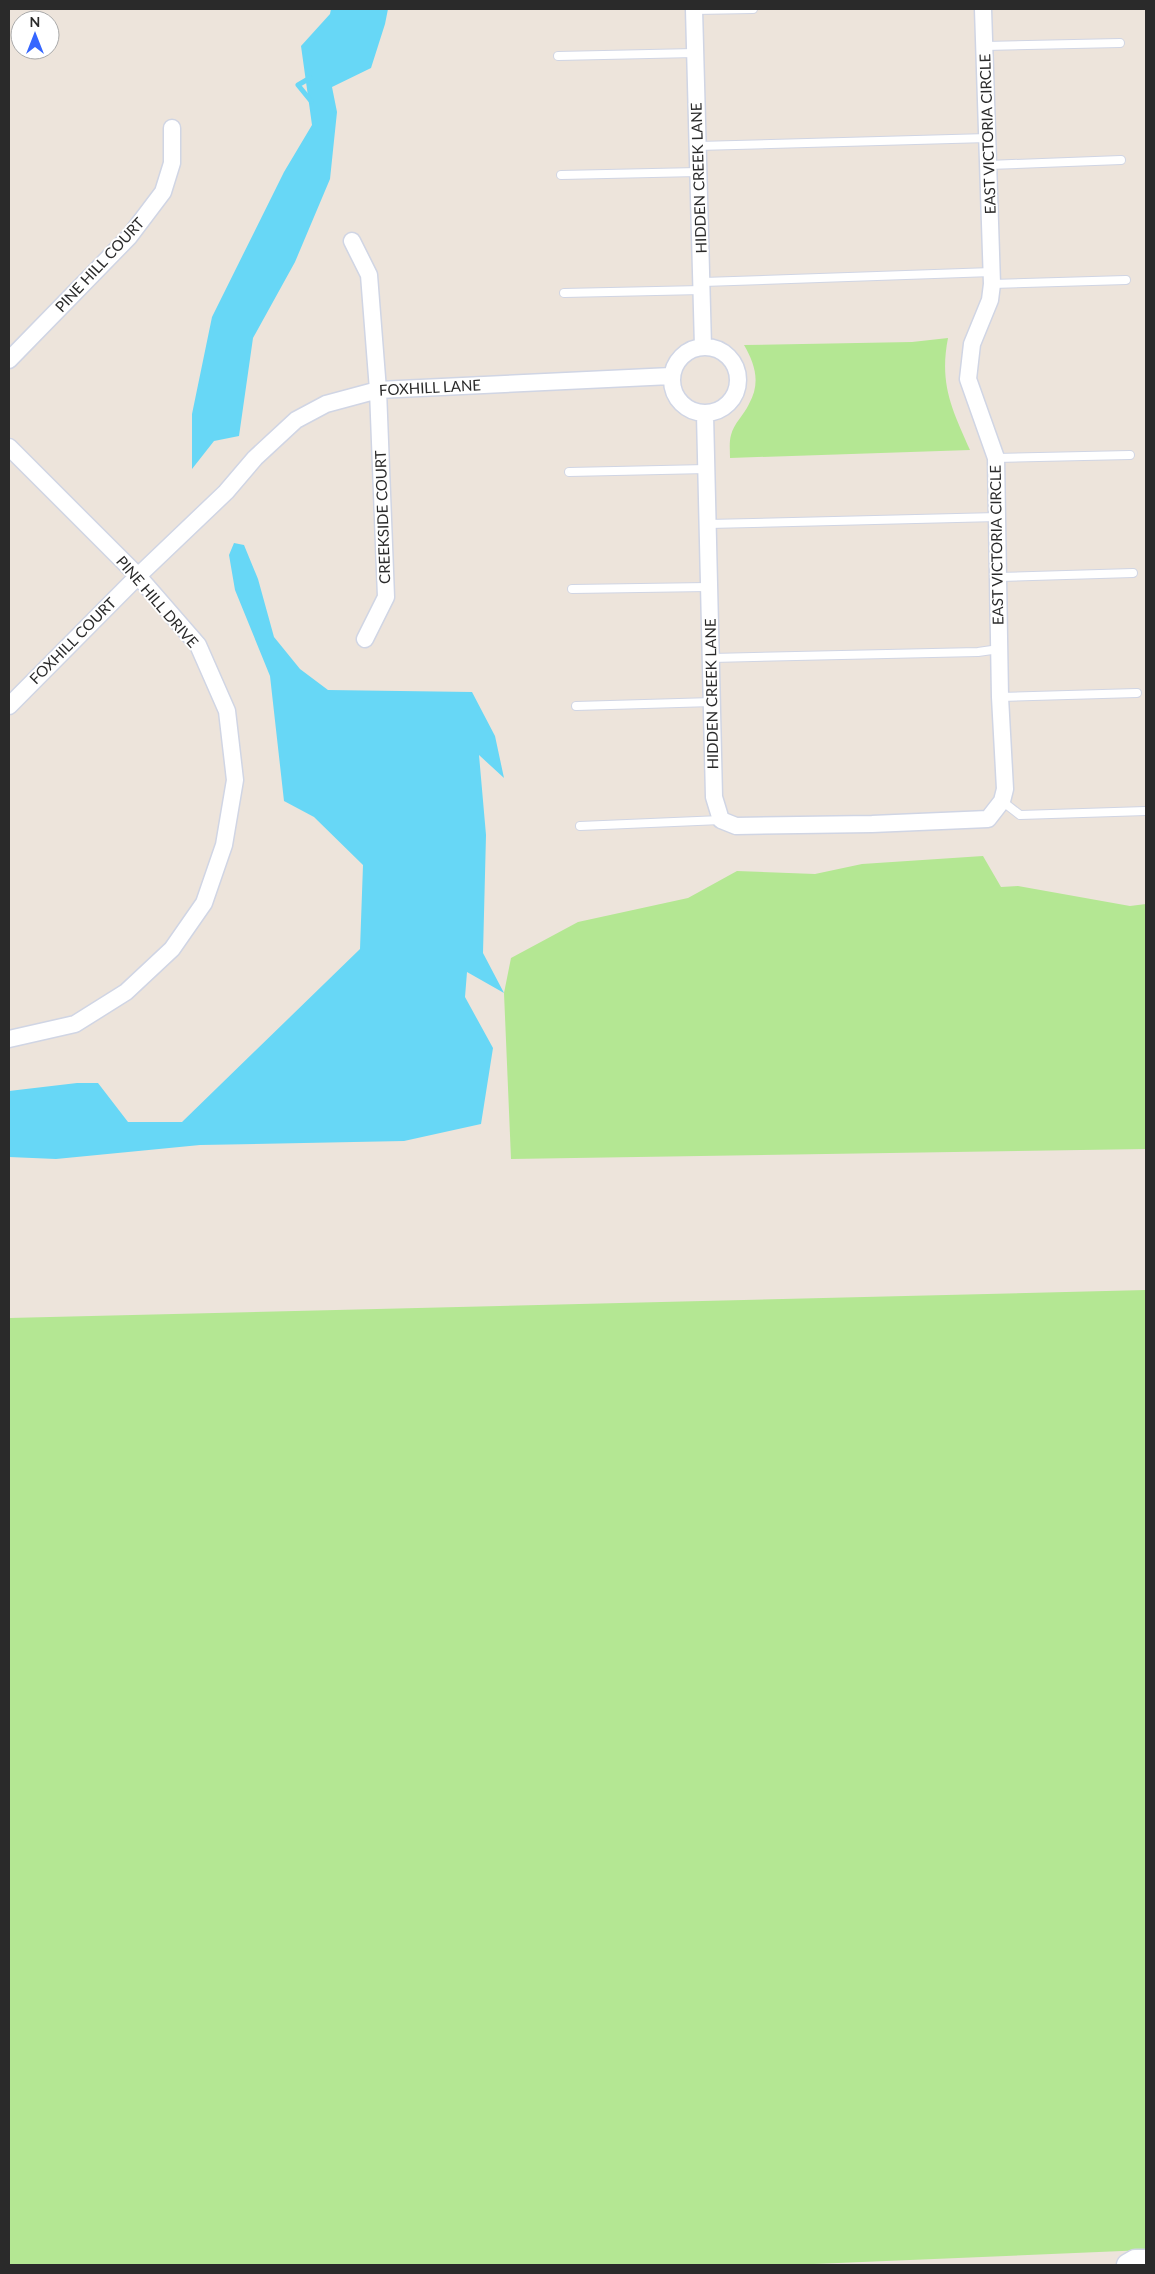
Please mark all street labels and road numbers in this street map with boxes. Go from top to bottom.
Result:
street label: EAST VICTORIA CIRCLE [975,54,999,215]
street label: HIDDEN CREEK LANE [686,102,710,254]
street label: PINE HILL COURT [51,213,148,315]
street label: FOXHILL LANE [378,375,481,399]
street label: CREEKSIDE COURT [371,450,393,584]
street label: EAST VICTORIA CIRCLE [986,465,1006,625]
street label: PINE HILL DRIVE [113,552,202,651]
street label: FOXHILL COURT [25,593,119,687]
street label: HIDDEN CREEK LANE [701,618,721,770]

